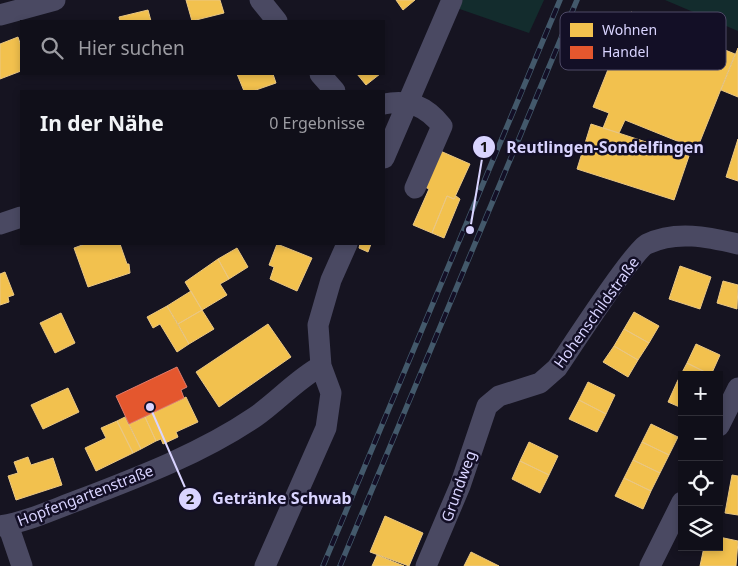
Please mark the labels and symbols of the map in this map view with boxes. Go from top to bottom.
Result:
legend [560,12,726,70]
text: Wohnen [602,20,657,39]
text: Handel [602,42,649,61]
callout: Reutlingen-Sondelfingen [471,132,714,163]
text: 1 [480,136,488,156]
text: Reutlingen-Sondelfingen [506,136,704,158]
street label: Hohenschildstraße [549,252,643,372]
street label: Grundweg [436,448,480,524]
street label: Hopfengartenstraße [14,460,156,530]
callout: Getränke Schwab [178,483,362,514]
text: Getränke Schwab [212,487,352,509]
text: 2 [186,488,195,508]

